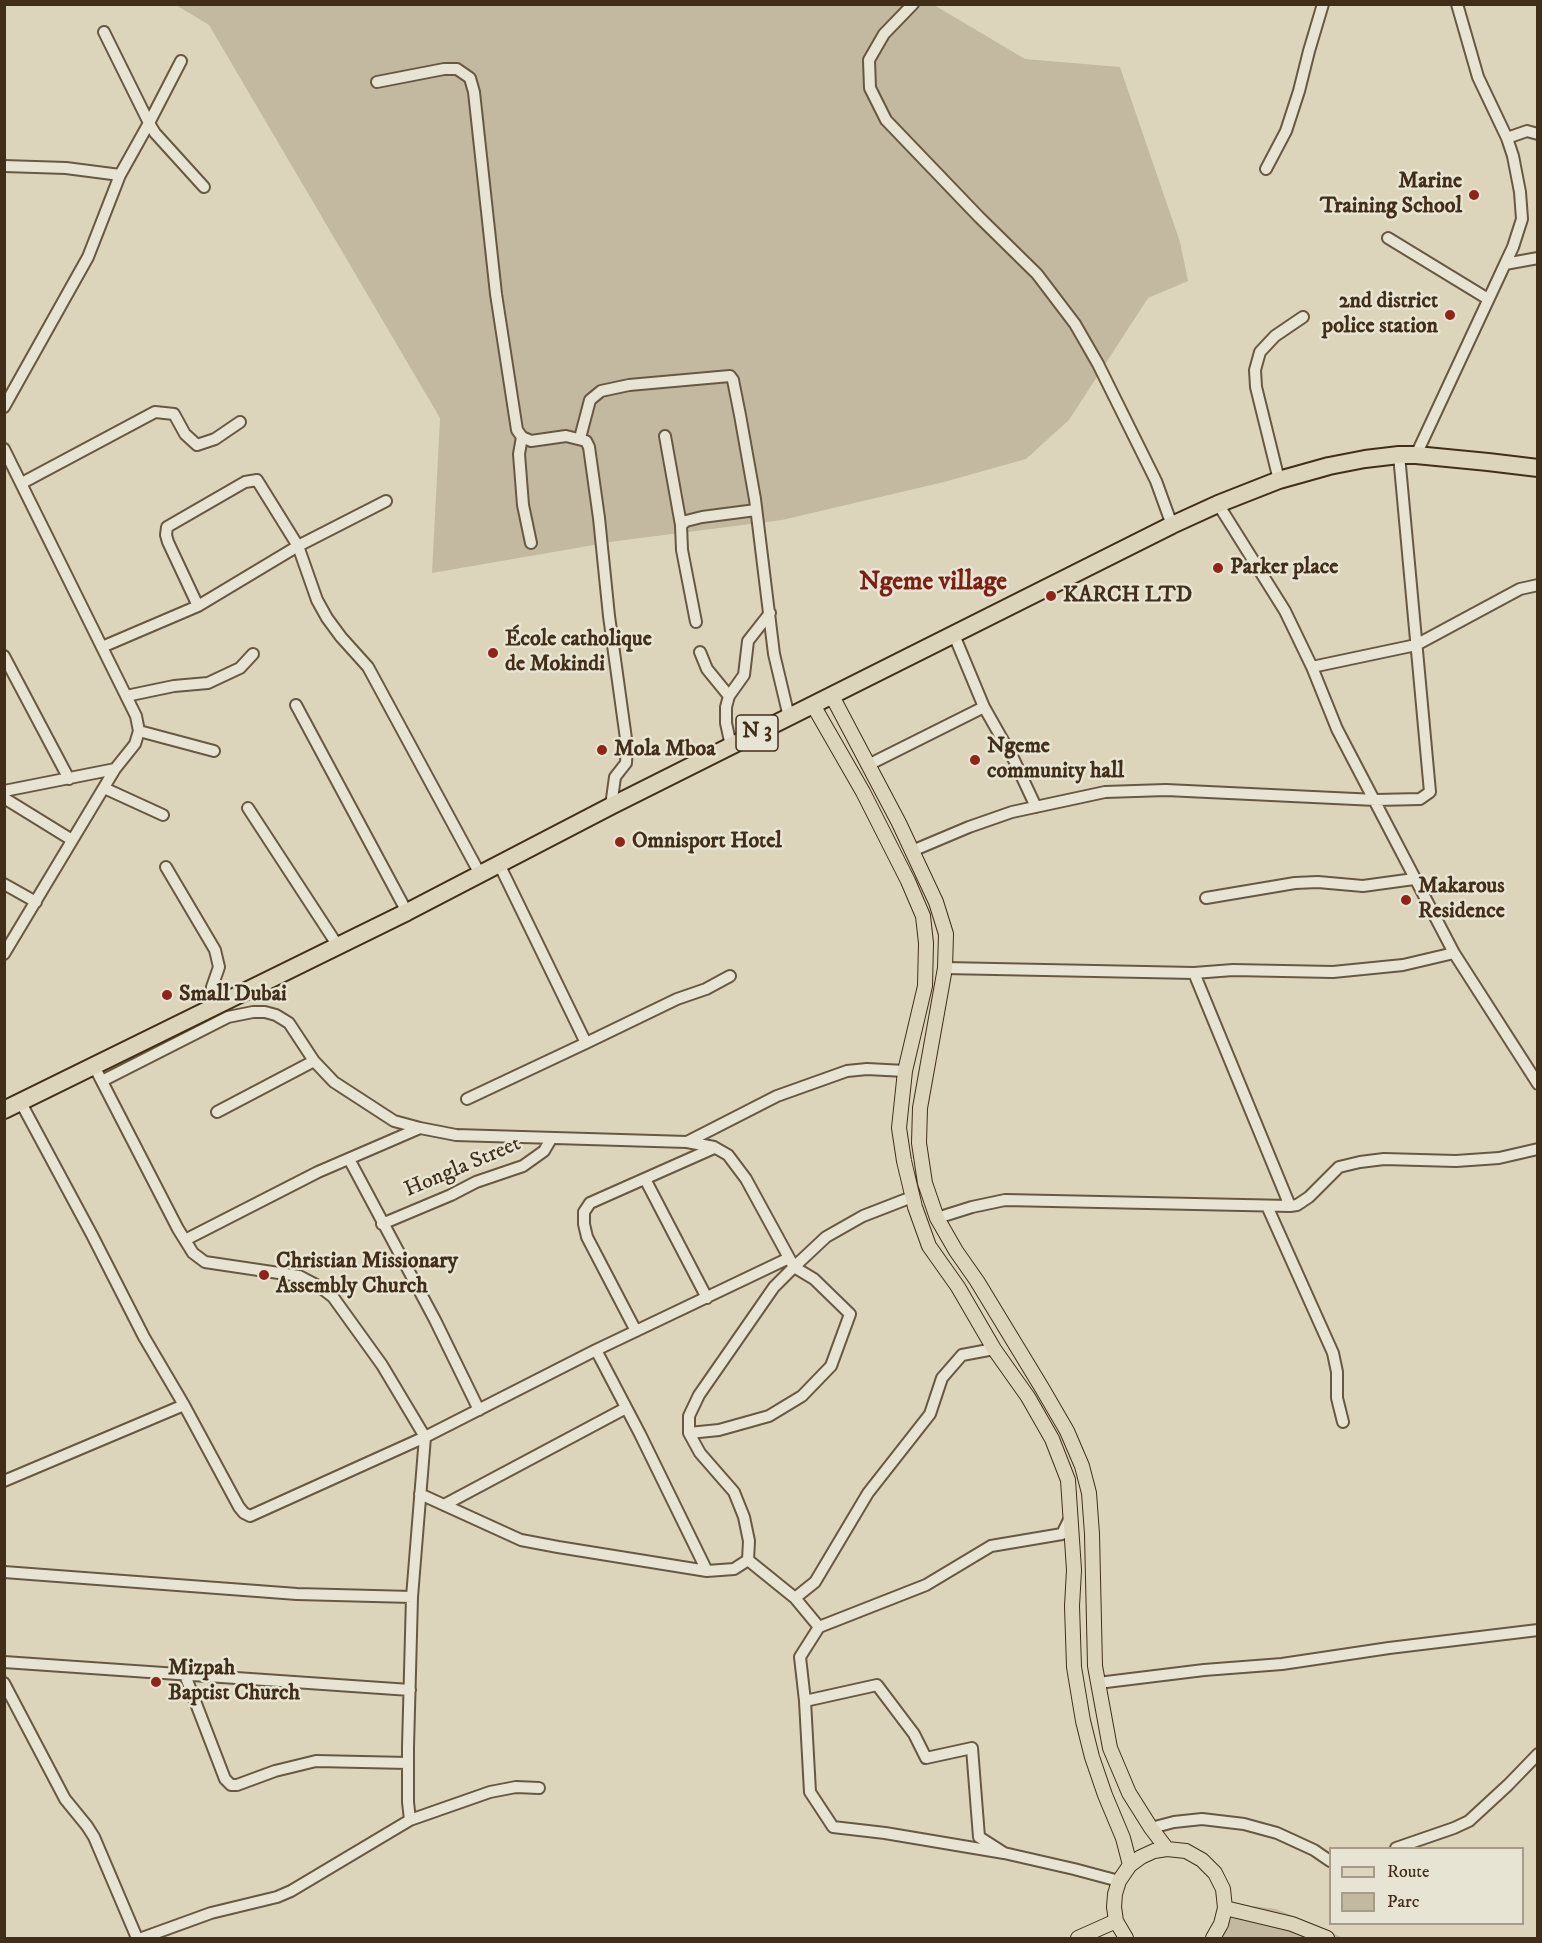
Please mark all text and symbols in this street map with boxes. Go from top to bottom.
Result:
place label: Marine Training School [1320,169,1462,220]
marker: Marine Training School [1467,188,1481,202]
place label: 2nd district police station [1322,289,1438,340]
marker: 2nd district police station [1443,308,1457,322]
place label: Parker place [1230,555,1338,581]
marker: Parker place [1211,561,1225,575]
district label: Ngeme village [859,568,1007,600]
place label: KARCH LTD [1063,583,1192,609]
marker: KARCH LTD [1044,589,1058,603]
place label: École catholique de Mokindi [505,627,652,678]
marker: École catholique de Mokindi [486,646,500,660]
road number: N 3 [736,715,778,751]
place label: Ngeme community hall [987,734,1124,786]
place label: Mola Mboa [614,737,716,763]
marker: Mola Mboa [595,743,609,757]
marker: Ngeme community hall [968,753,982,767]
place label: Omnisport Hotel [632,829,782,855]
marker: Omnisport Hotel [613,835,627,849]
place label: Makarous Residence [1418,874,1505,926]
marker: Makarous Residence [1399,893,1413,907]
place label: Small Dubai [179,982,287,1008]
marker: Small Dubai [160,988,174,1002]
street label: Hongla Street [401,1132,525,1204]
place label: Christian Missionary Assembly Church [276,1249,458,1300]
marker: Christian Missionary Assembly Church [257,1268,271,1282]
place label: Mizpah Baptist Church [168,1656,300,1708]
marker: Mizpah Baptist Church [149,1675,163,1689]
legend [1329,1847,1524,1925]
text: Route [1387,1861,1430,1883]
text: Parc [1387,1891,1419,1913]

